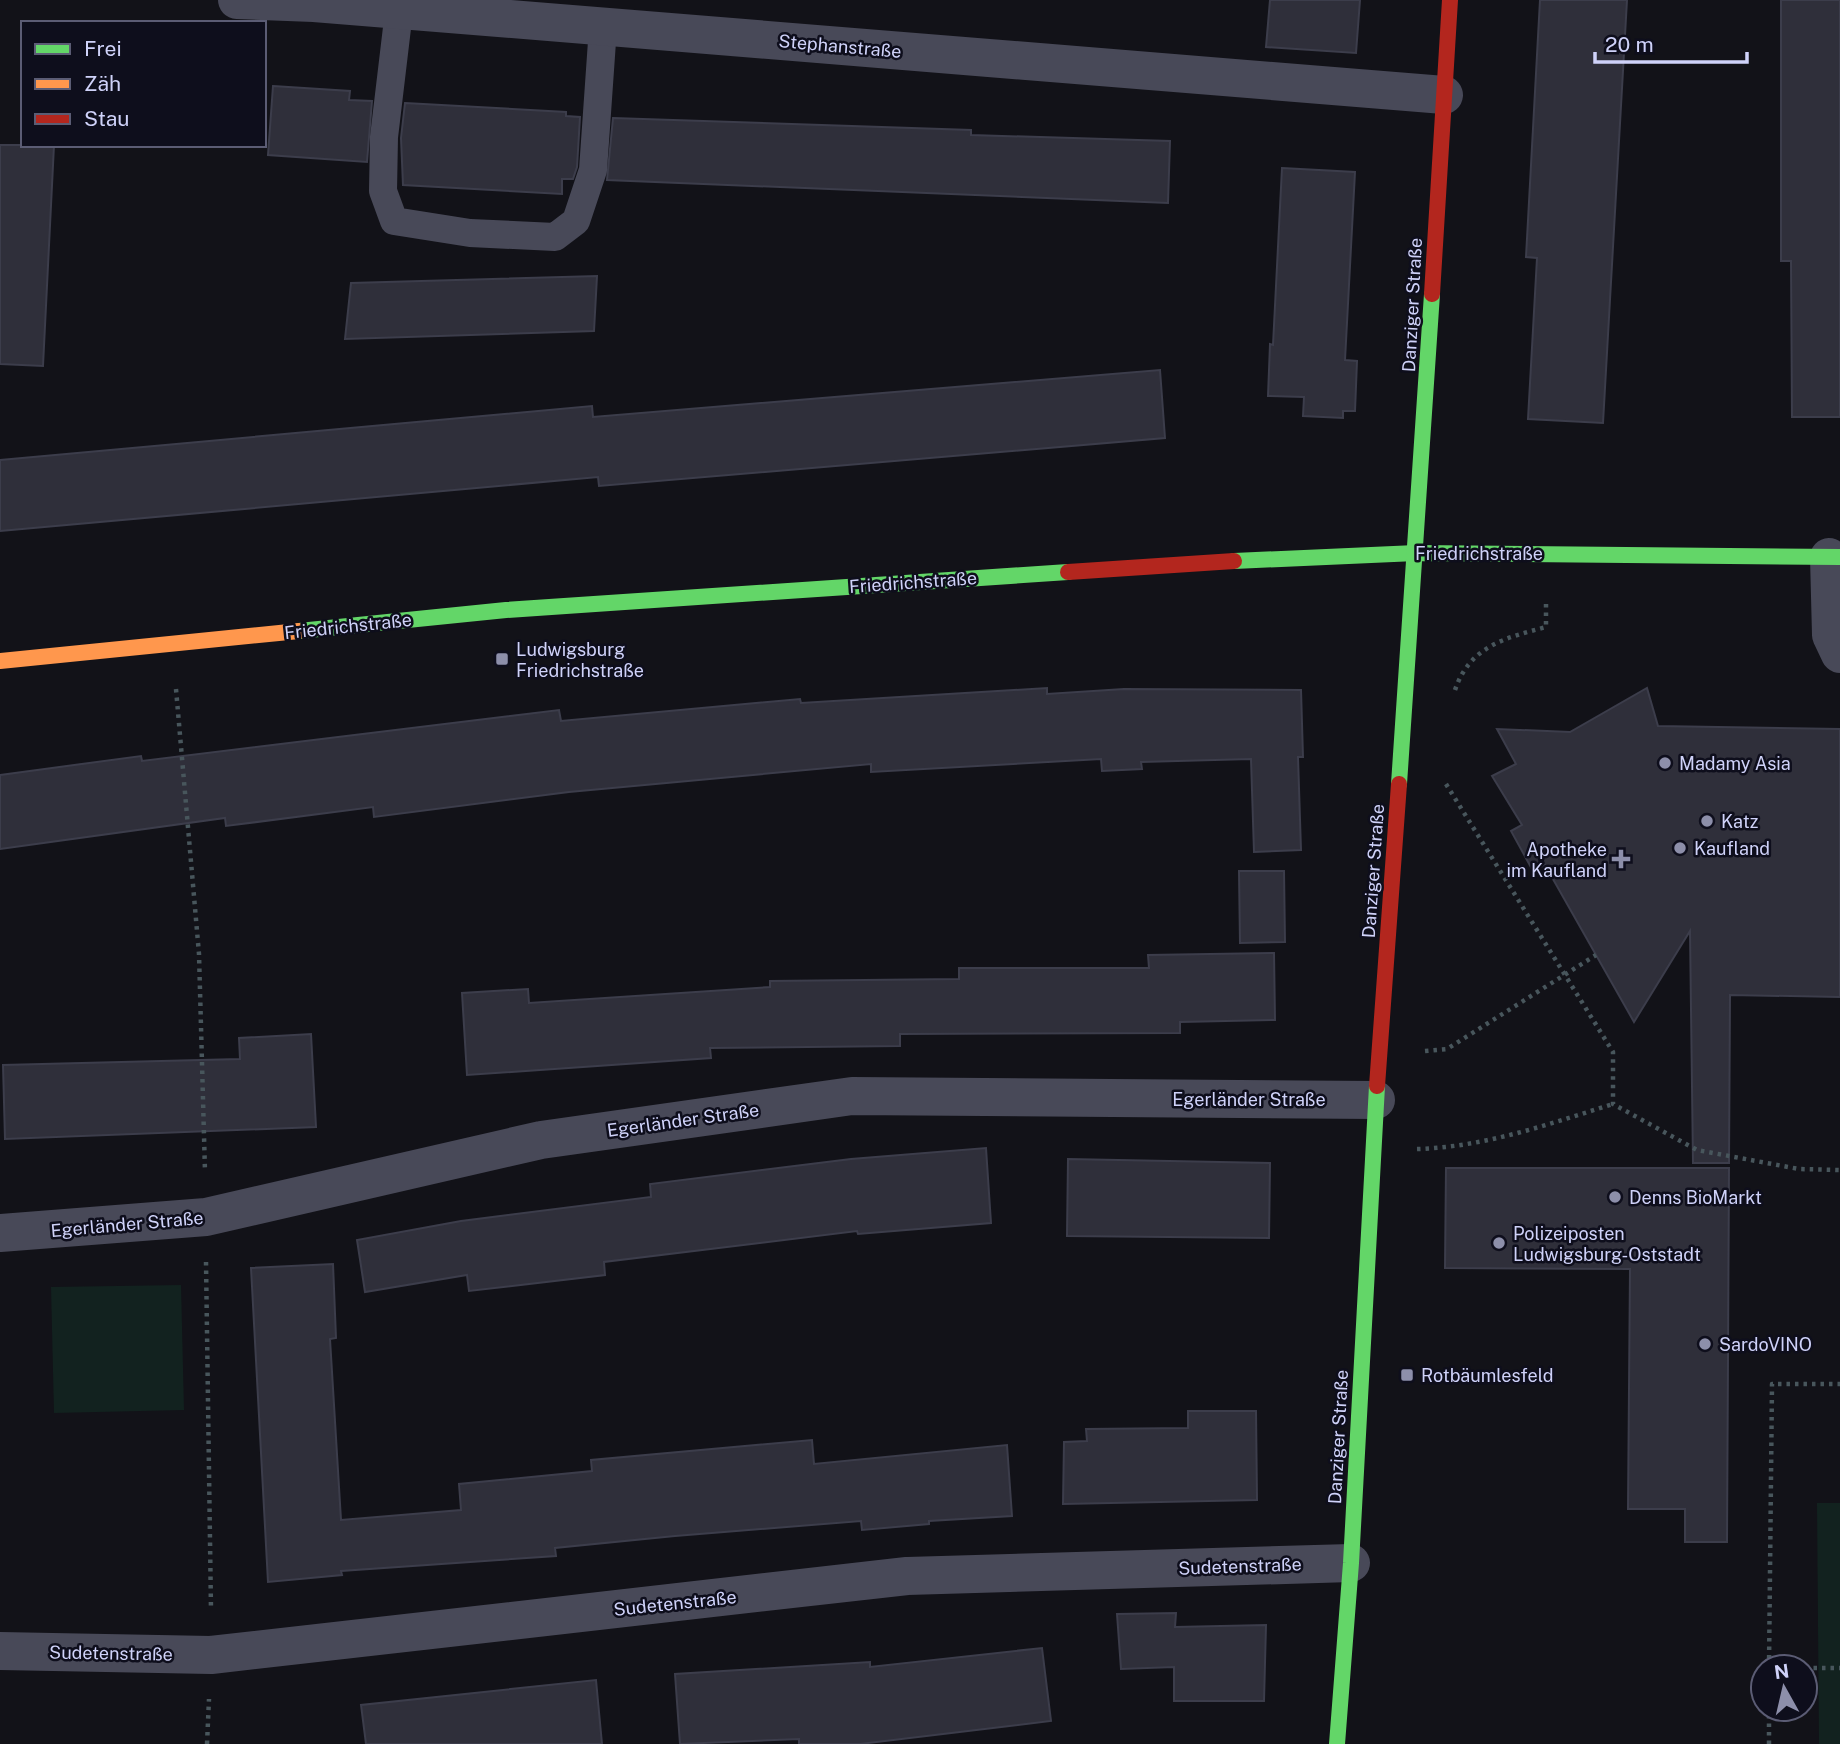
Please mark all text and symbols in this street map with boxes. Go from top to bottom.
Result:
legend [21,21,266,147]
scale bar [1595,21,1747,65]
street label: Stephanstraße [778,30,902,62]
text: 20 m [1605,32,1654,57]
text: Frei [84,36,122,61]
text: Zäh [84,71,121,96]
text: Stau [84,106,130,131]
street label: Danziger Straße [1398,237,1426,373]
street label: Friedrichstraße [1415,543,1543,564]
street label: Friedrichstraße [848,567,978,597]
street label: Friedrichstraße [283,609,413,643]
place label: Ludwigsburg Friedrichstraße [516,639,644,681]
marker: Ludwigsburg Friedrichstraße [494,651,510,667]
place label: Madamy Asia [1679,753,1791,774]
marker: Madamy Asia [1657,755,1673,771]
street label: Danziger Straße [1358,803,1388,939]
place label: Katz [1721,811,1758,832]
marker: Katz [1699,813,1715,829]
place label: Kaufland [1694,838,1770,859]
place label: Apotheke im Kaufland [1506,839,1607,881]
marker: Kaufland [1672,840,1688,856]
marker: Apotheke im Kaufland [1613,851,1629,867]
street label: Egerländer Straße [1172,1089,1326,1110]
street label: Egerländer Straße [606,1099,760,1141]
place label: Denns BioMarkt [1629,1187,1762,1208]
marker: Denns BioMarkt [1607,1189,1623,1205]
street label: Egerländer Straße [50,1207,204,1241]
place label: Polizeiposten Ludwigsburg-Oststadt [1513,1223,1701,1265]
marker: Polizeiposten Ludwigsburg-Oststadt [1491,1235,1507,1251]
place label: SardoVINO [1719,1334,1812,1355]
marker: SardoVINO [1697,1336,1713,1352]
place label: Rotbäumlesfeld [1421,1365,1554,1386]
marker: Rotbäumlesfeld [1399,1367,1415,1383]
street label: Danziger Straße [1324,1369,1352,1505]
street label: Sudetenstraße [1178,1553,1302,1579]
street label: Sudetenstraße [612,1586,738,1620]
street label: Sudetenstraße [49,1641,173,1665]
north arrow [1749,1653,1819,1723]
text: N [1773,1659,1791,1683]

